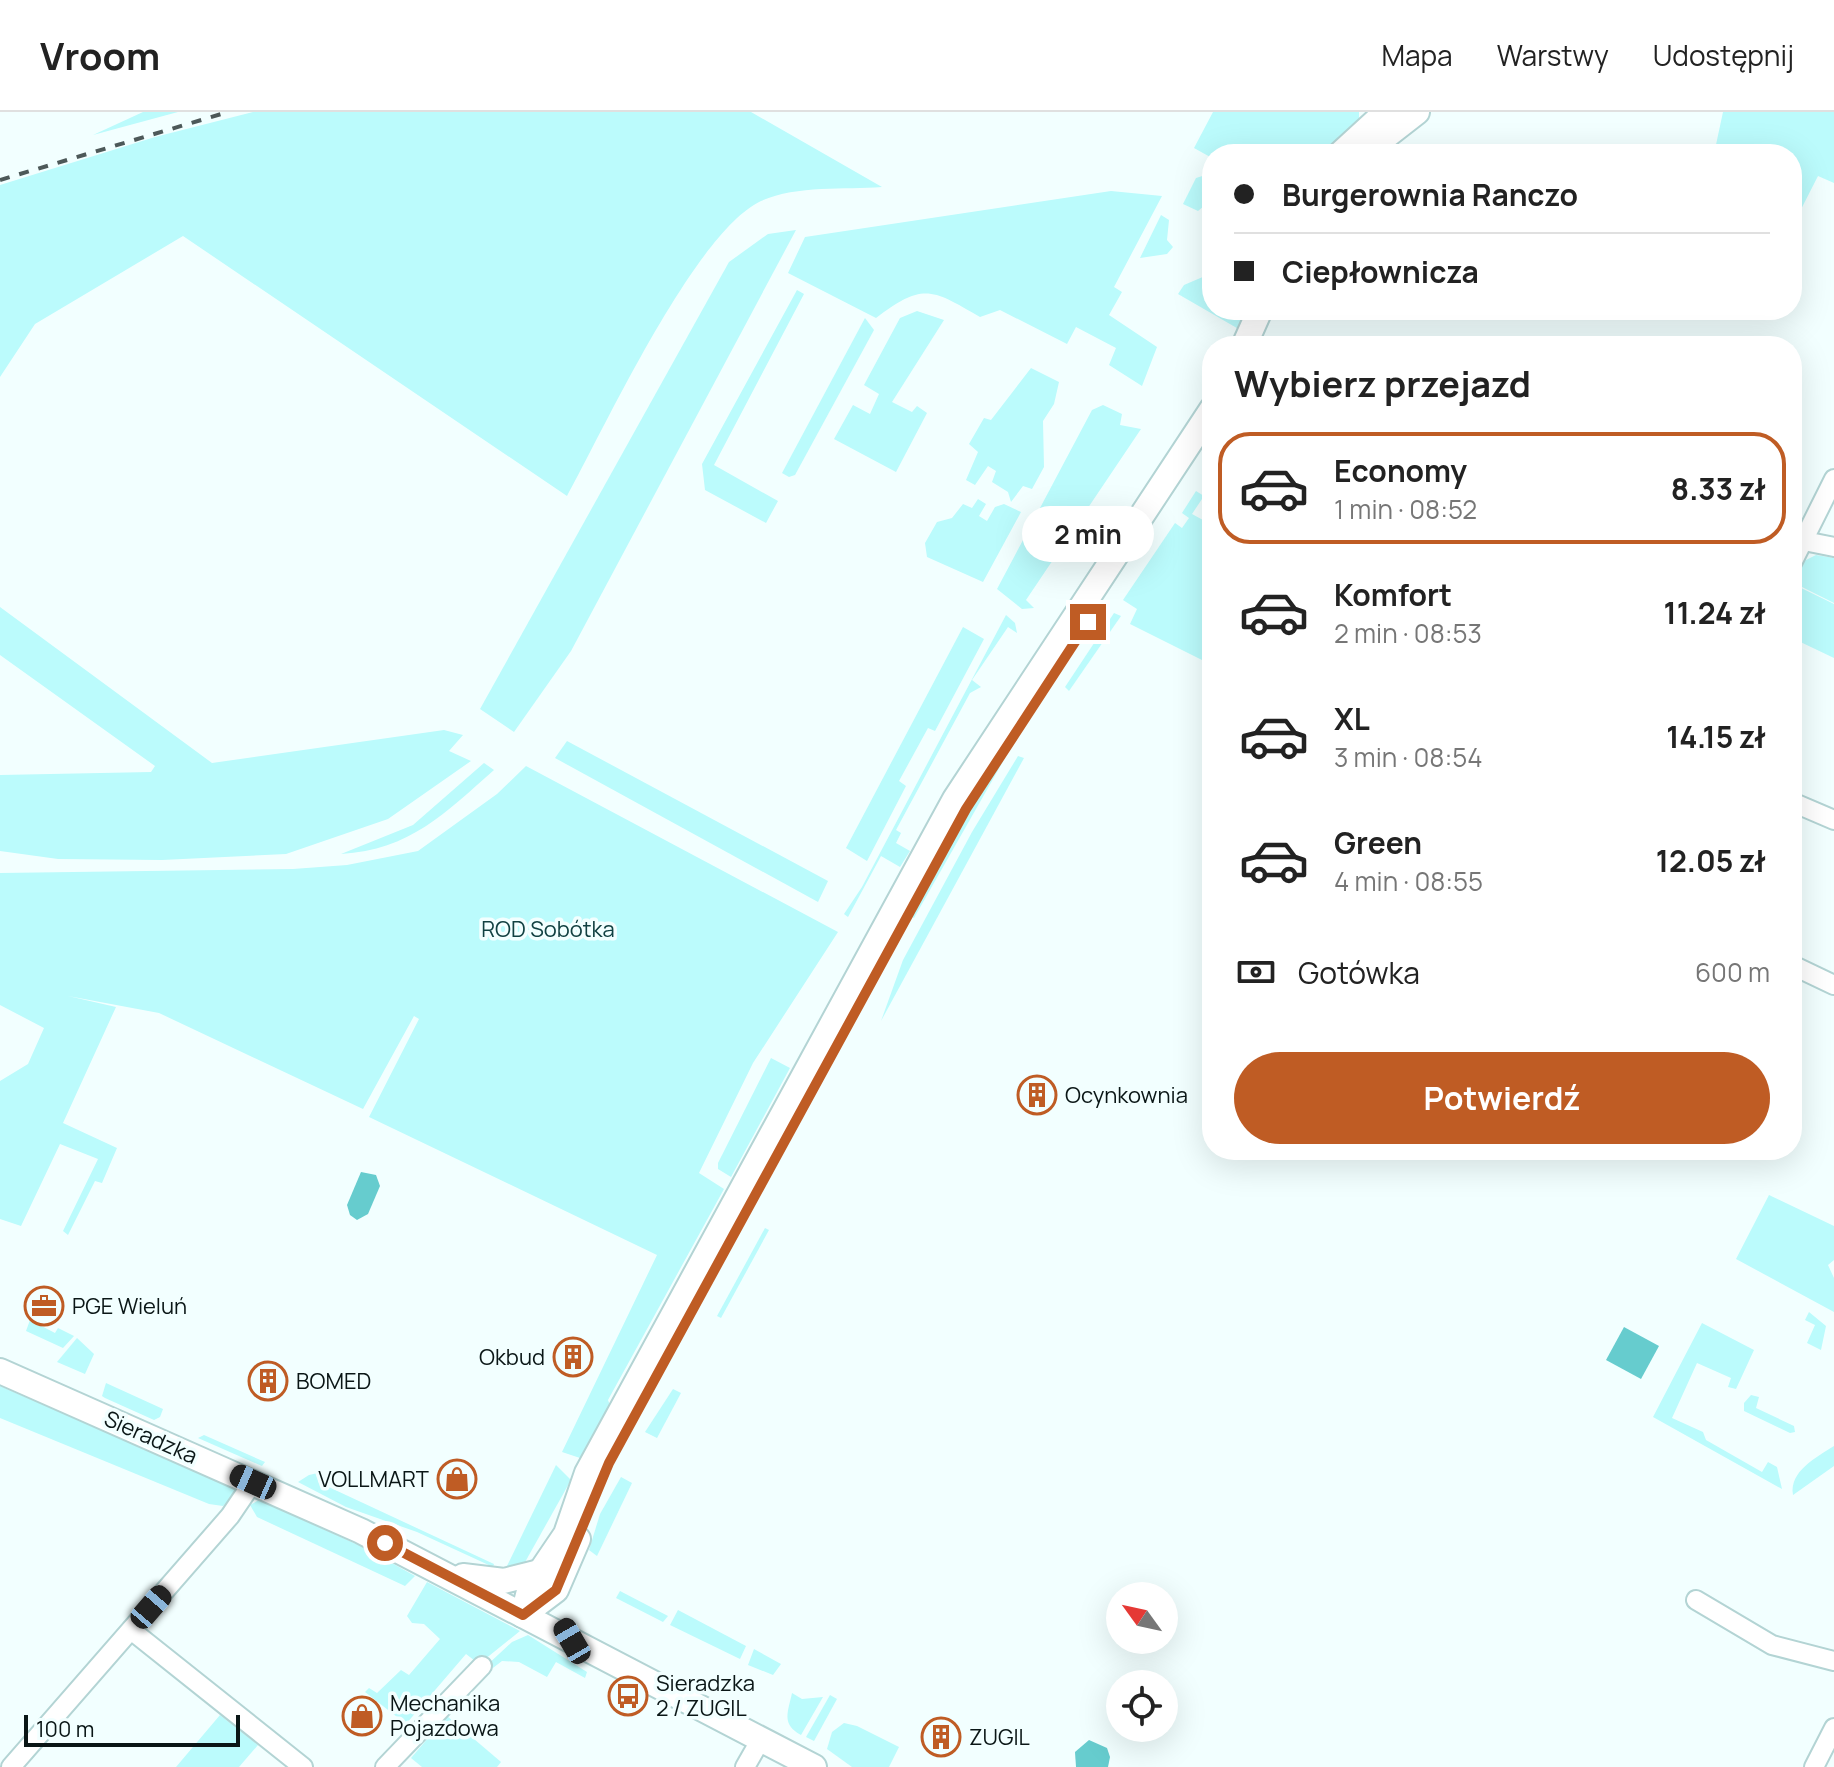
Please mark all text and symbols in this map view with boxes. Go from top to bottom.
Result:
text: Vroom [40,29,160,81]
text: Mapa [1381,36,1453,74]
text: Warstwy [1497,36,1609,74]
text: Udostępnij [1653,36,1794,74]
text: Burgerownia Ranczo [1282,174,1578,215]
text: Ciepłownicza [1282,251,1479,292]
text: Wybierz przejazd [1234,359,1531,408]
text: Economy [1334,450,1467,491]
icon: car [1238,452,1310,524]
text: 8.33 zł [1671,468,1766,509]
text: 1 min · 08:52 [1334,491,1477,527]
callout: 2 min [1022,506,1154,562]
text: 2 min [1054,516,1122,552]
text: Komfort [1334,574,1452,615]
icon: car [1238,576,1310,648]
text: 11.24 zł [1664,592,1766,633]
route end [1070,604,1106,640]
text: 2 min · 08:53 [1334,615,1482,651]
text: XL [1334,698,1370,739]
icon: car [1238,700,1310,772]
text: 14.15 zł [1666,716,1766,757]
text: 3 min · 08:54 [1334,739,1483,775]
text: Green [1334,822,1422,863]
icon: car [1238,824,1310,896]
text: 12.05 zł [1656,840,1766,881]
text: 4 min · 08:55 [1334,863,1483,899]
park label: ROD Sobótka [481,914,615,944]
icon: cash [1234,950,1278,994]
text: Gotówka [1298,952,1420,993]
text: 600 m [1695,954,1770,990]
button: Potwierdź [1234,1052,1770,1144]
building icon: Ocynkownia [1016,1074,1058,1116]
place label: Ocynkownia [1065,1080,1188,1110]
office icon: PGE Wieluń [23,1285,65,1327]
place label: PGE Wieluń [72,1291,187,1321]
building icon: Okbud [552,1336,594,1378]
place label: Okbud [479,1342,545,1372]
building icon: BOMED [247,1360,289,1402]
place label: BOMED [296,1366,371,1396]
street label: Sieradzka [100,1403,202,1471]
shop icon: VOLLMART [436,1458,478,1500]
car [226,1461,280,1503]
place label: VOLLMART [318,1464,429,1494]
route start [367,1525,403,1561]
car [126,1581,176,1633]
north arrow [1106,1582,1178,1654]
map controls [1106,1582,1178,1742]
car [550,1614,594,1668]
place label: Sieradzka 2 / ZUGIL [656,1668,755,1723]
button: locate [1106,1670,1178,1742]
bus stop icon: Sieradzka 2 / ZUGIL [607,1675,649,1717]
place label: Mechanika Pojazdowa [390,1688,500,1743]
shop icon: Mechanika Pojazdowa [341,1695,383,1737]
scale bar [24,1711,240,1747]
text: 100 m [36,1714,94,1744]
building icon: ZUGIL [920,1716,962,1758]
place label: ZUGIL [969,1722,1030,1752]

